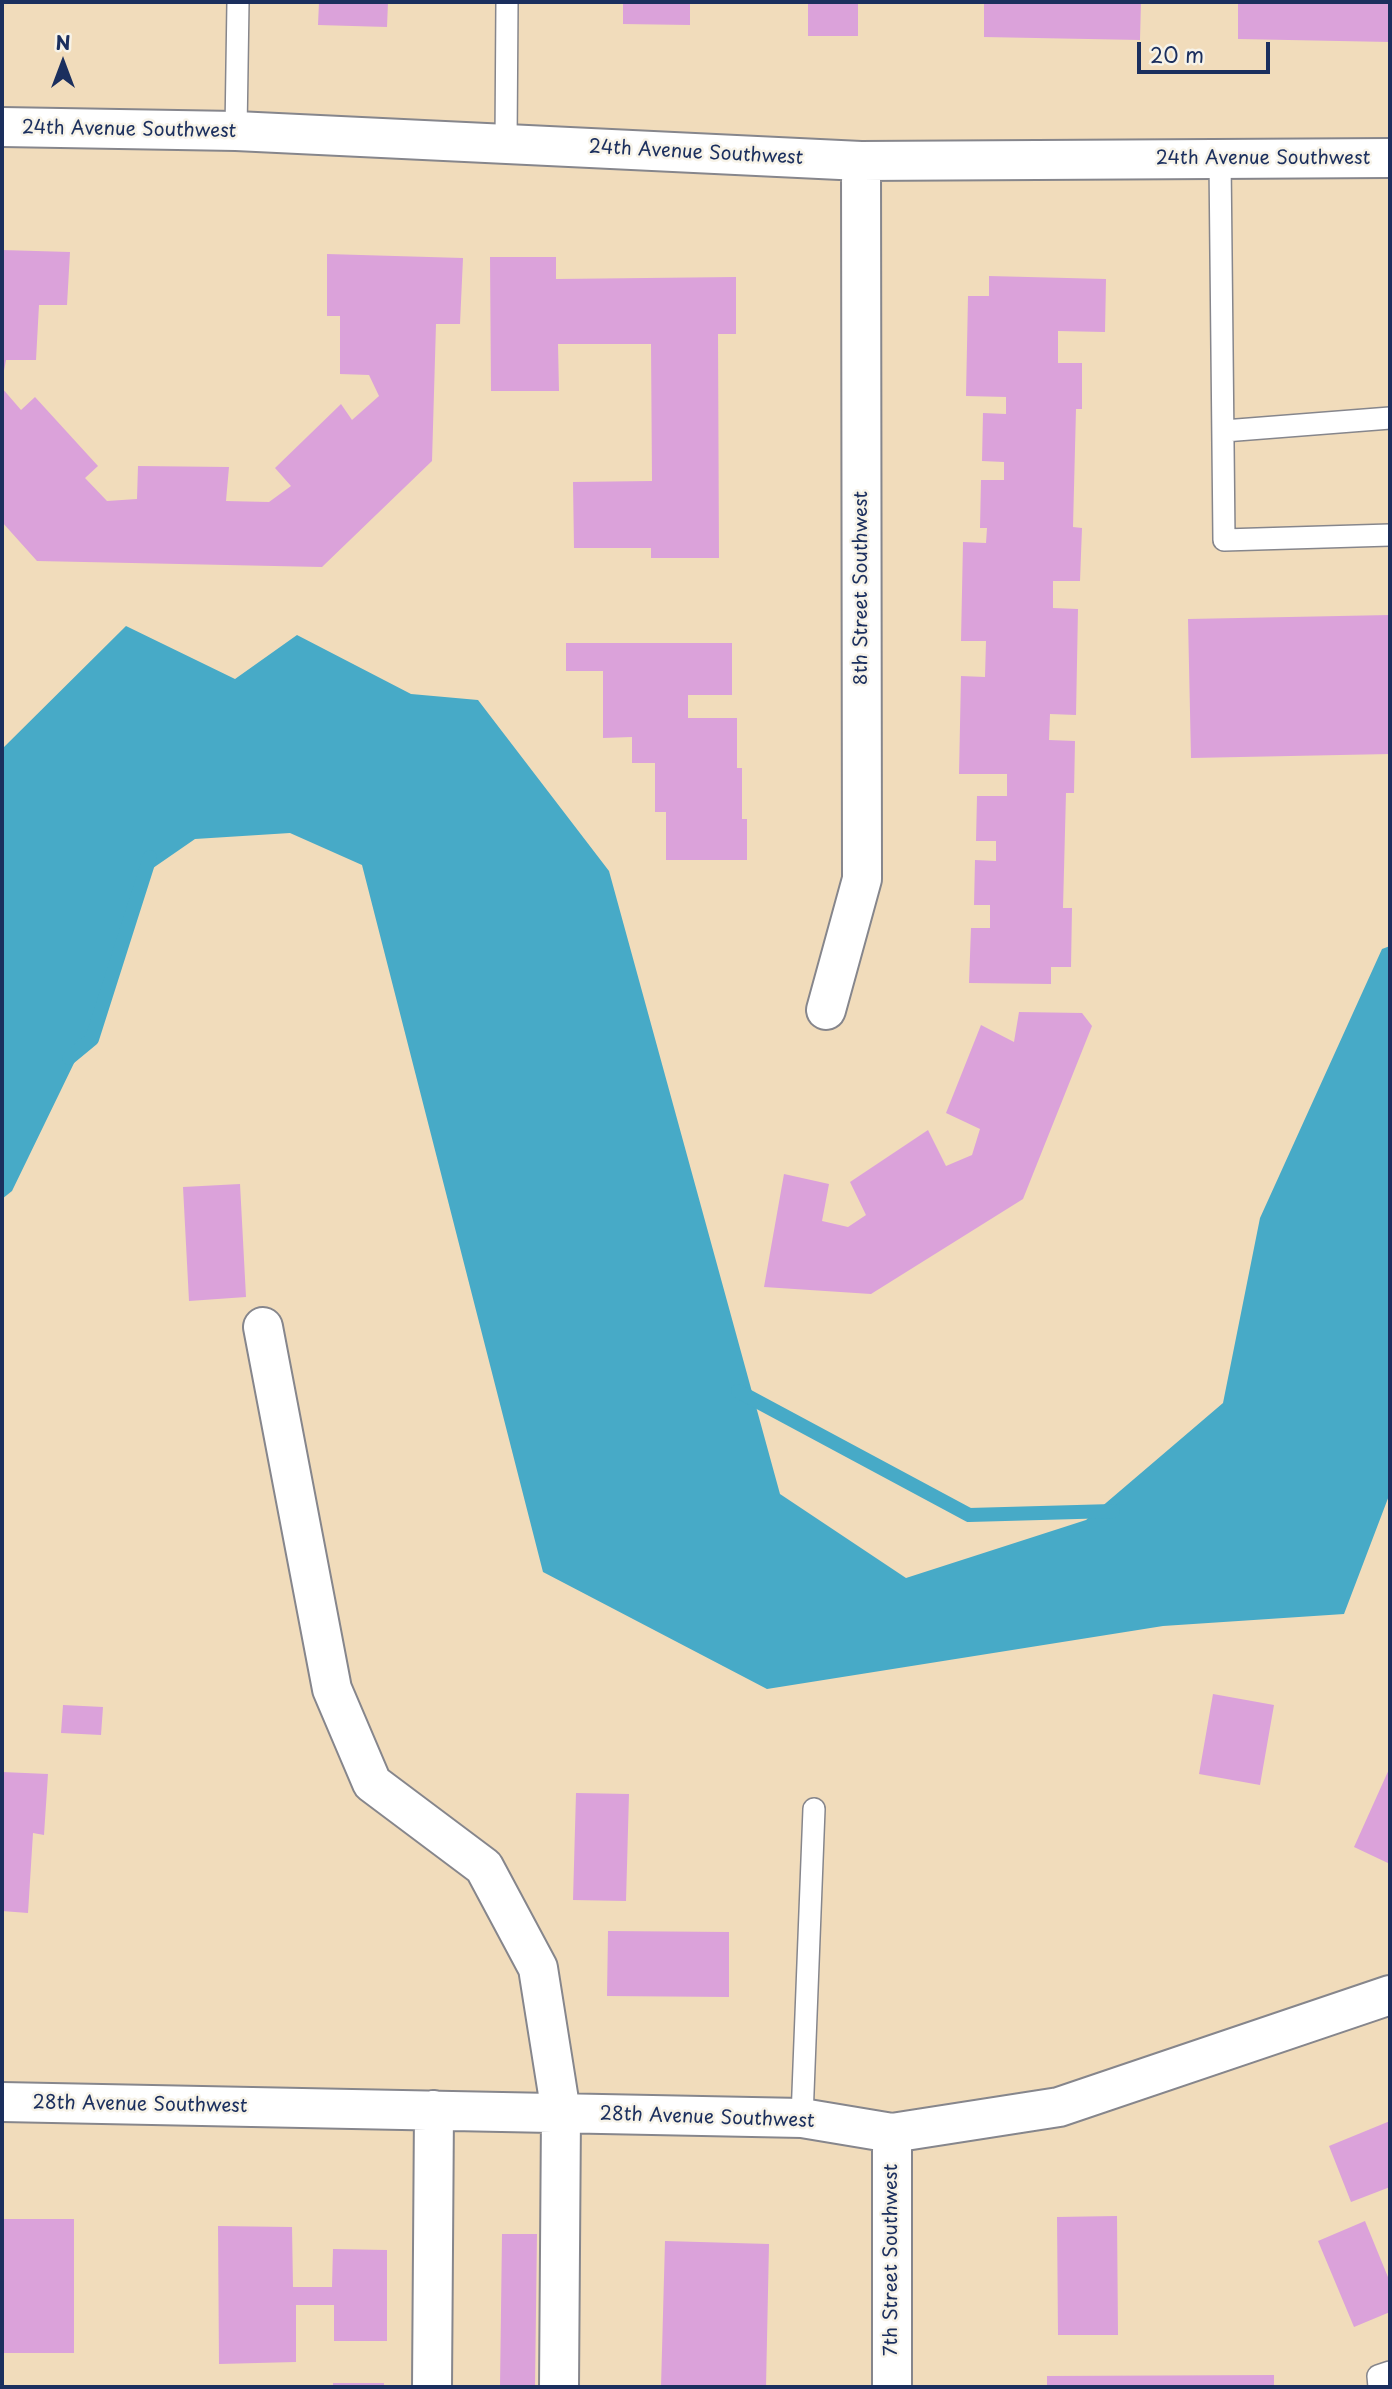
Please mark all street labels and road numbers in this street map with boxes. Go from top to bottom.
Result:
street label: 24th Avenue Southwest [22,117,236,143]
street label: 24th Avenue Southwest [588,136,804,170]
street label: 24th Avenue Southwest [1156,148,1370,170]
street label: 8th Street Southwest [851,491,873,685]
street label: 28th Avenue Southwest [32,2092,248,2118]
street label: 28th Avenue Southwest [599,2103,815,2133]
street label: 7th Street Southwest [881,2164,903,2356]

